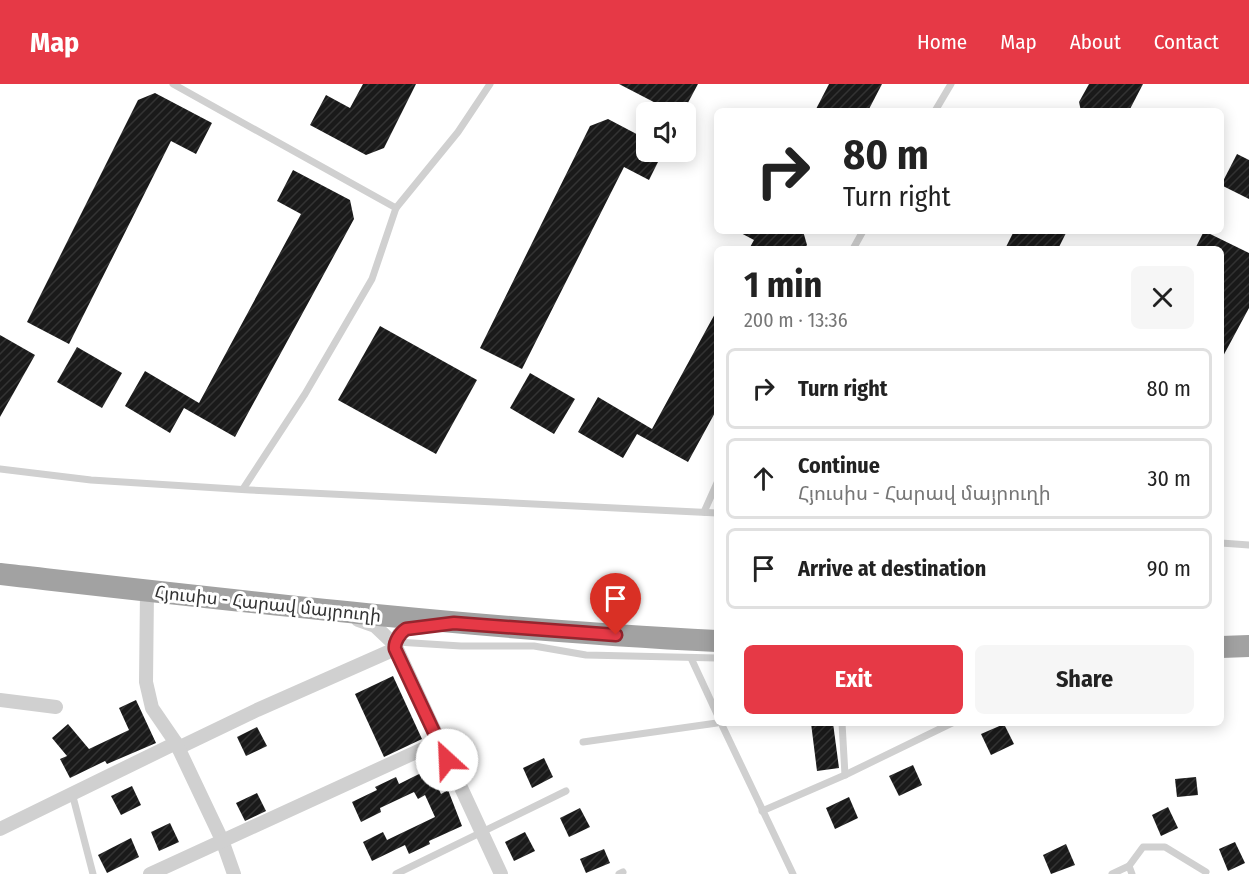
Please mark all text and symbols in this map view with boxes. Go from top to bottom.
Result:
text: Map [30,26,79,59]
text: Home [917,29,967,55]
text: Map [1000,29,1037,55]
text: About [1070,29,1121,55]
text: Contact [1154,29,1219,55]
map controls [636,102,696,162]
button: sound [636,102,696,162]
text: 80 m [843,130,929,180]
icon: right [744,132,822,210]
text: Turn right [843,181,951,213]
text: 1 min [744,263,822,307]
button: close [1131,266,1194,329]
text: 200 m · 13:36 [744,308,848,332]
icon: right [747,372,780,405]
text: Turn right [798,375,887,402]
text: 80 m [1146,375,1191,402]
text: Continue [798,452,880,479]
icon: ahead [747,462,780,495]
text: 30 m [1148,465,1191,492]
text: Հյուսիս - Հարավ մայրուղի [798,481,1051,505]
icon: arrive [747,552,780,585]
text: Arrive at destination [798,555,986,582]
text: 90 m [1147,555,1191,582]
pin [590,573,641,635]
street label: Հյուսիս - Հարավ մայրուղի [154,581,382,627]
icon: arrive [599,582,632,615]
button: Exit [744,645,963,714]
button: Share [975,645,1194,714]
position arrow [415,728,479,792]

